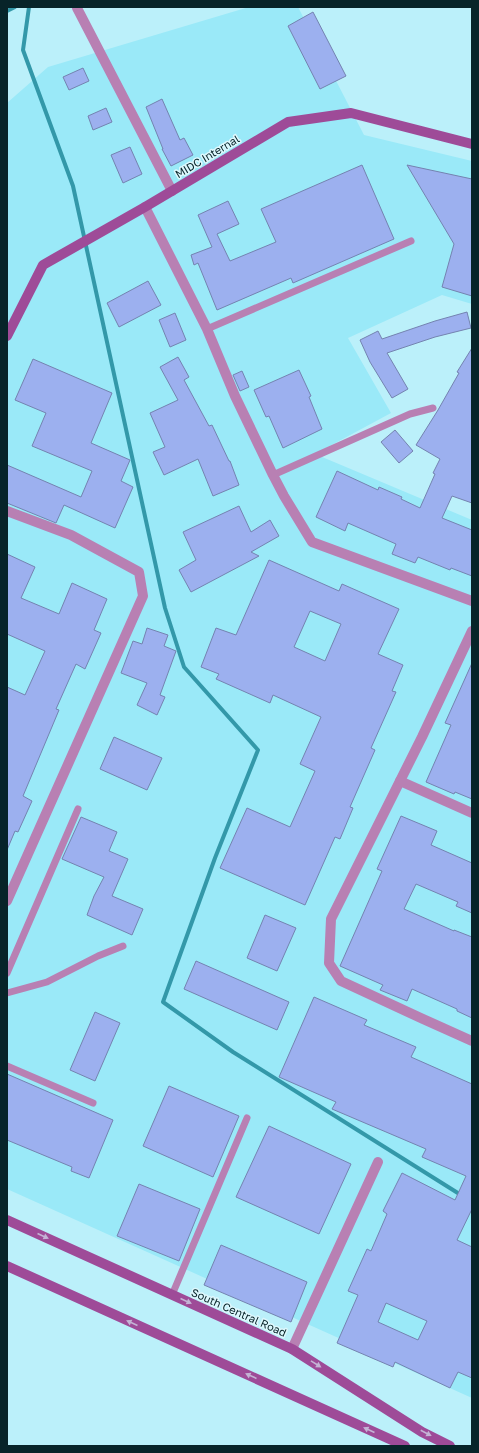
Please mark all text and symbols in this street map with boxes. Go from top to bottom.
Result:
street label: MIDC Internal [173,132,242,180]
one-way arrow [37,1233,48,1239]
street label: South Central Road [189,1285,289,1339]
one-way arrow [181,1298,192,1304]
one-way arrow [126,1319,138,1325]
one-way arrow [311,1360,321,1368]
one-way arrow [245,1373,256,1379]
one-way arrow [364,1427,375,1433]
one-way arrow [420,1430,431,1437]

